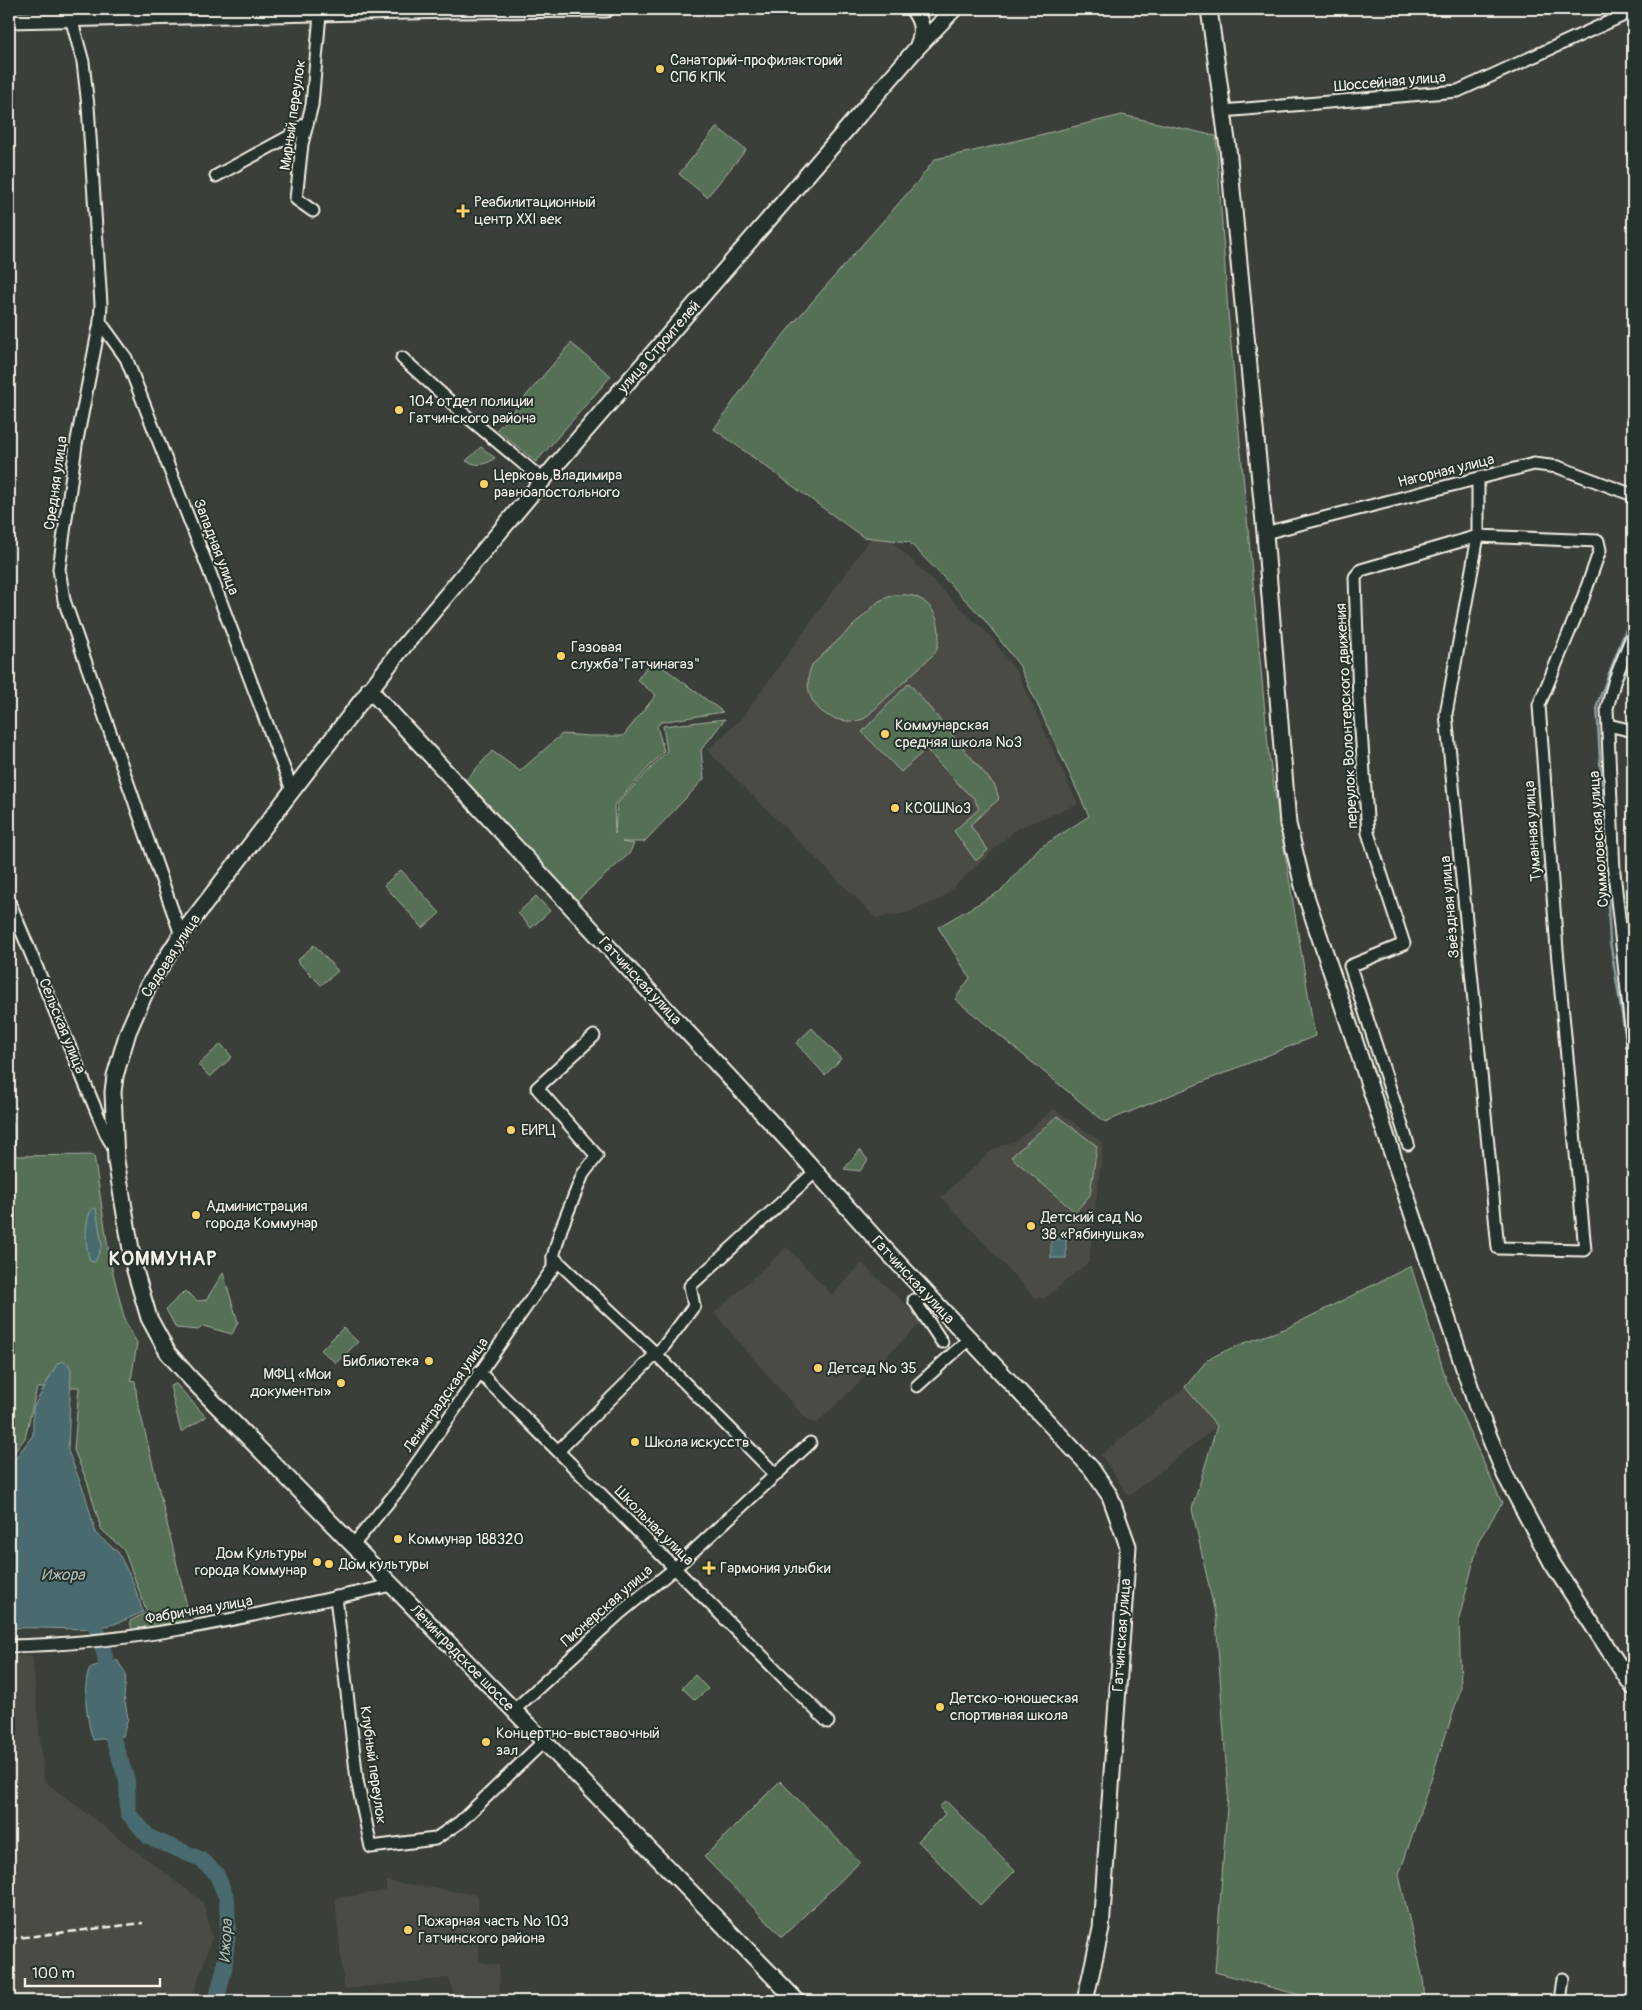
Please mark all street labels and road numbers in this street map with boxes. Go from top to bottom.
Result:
street label: Мирный переулок [276,58,310,172]
street label: Шоссейная улица [1333,68,1447,96]
street label: улица Строителей [613,297,704,398]
street label: Средняя улица [40,435,72,531]
street label: Нагорная улица [1396,450,1496,492]
street label: Западная улица [189,496,243,598]
street label: переулок Волонтерского движения [1332,603,1362,829]
street label: Суммоловская улица [1585,770,1613,908]
street label: Туманная улица [1520,780,1546,882]
street label: Звёздная улица [1436,855,1464,959]
street label: Садовая улица [137,911,205,1001]
street label: Гатчинская улица [594,933,686,1029]
street label: Сельская улица [34,975,90,1077]
street label: Гатчинская улица [867,1232,959,1328]
street label: Ленинградская улица [399,1334,493,1457]
street label: Школьная улица [610,1482,698,1570]
street label: Пионерская улица [557,1561,657,1651]
street label: Гатчинская улица [1109,1578,1135,1692]
street label: Фабричная улица [144,1591,254,1629]
street label: Ленинградское шоссе [405,1600,518,1716]
street label: Клубный переулок [355,1705,391,1825]

